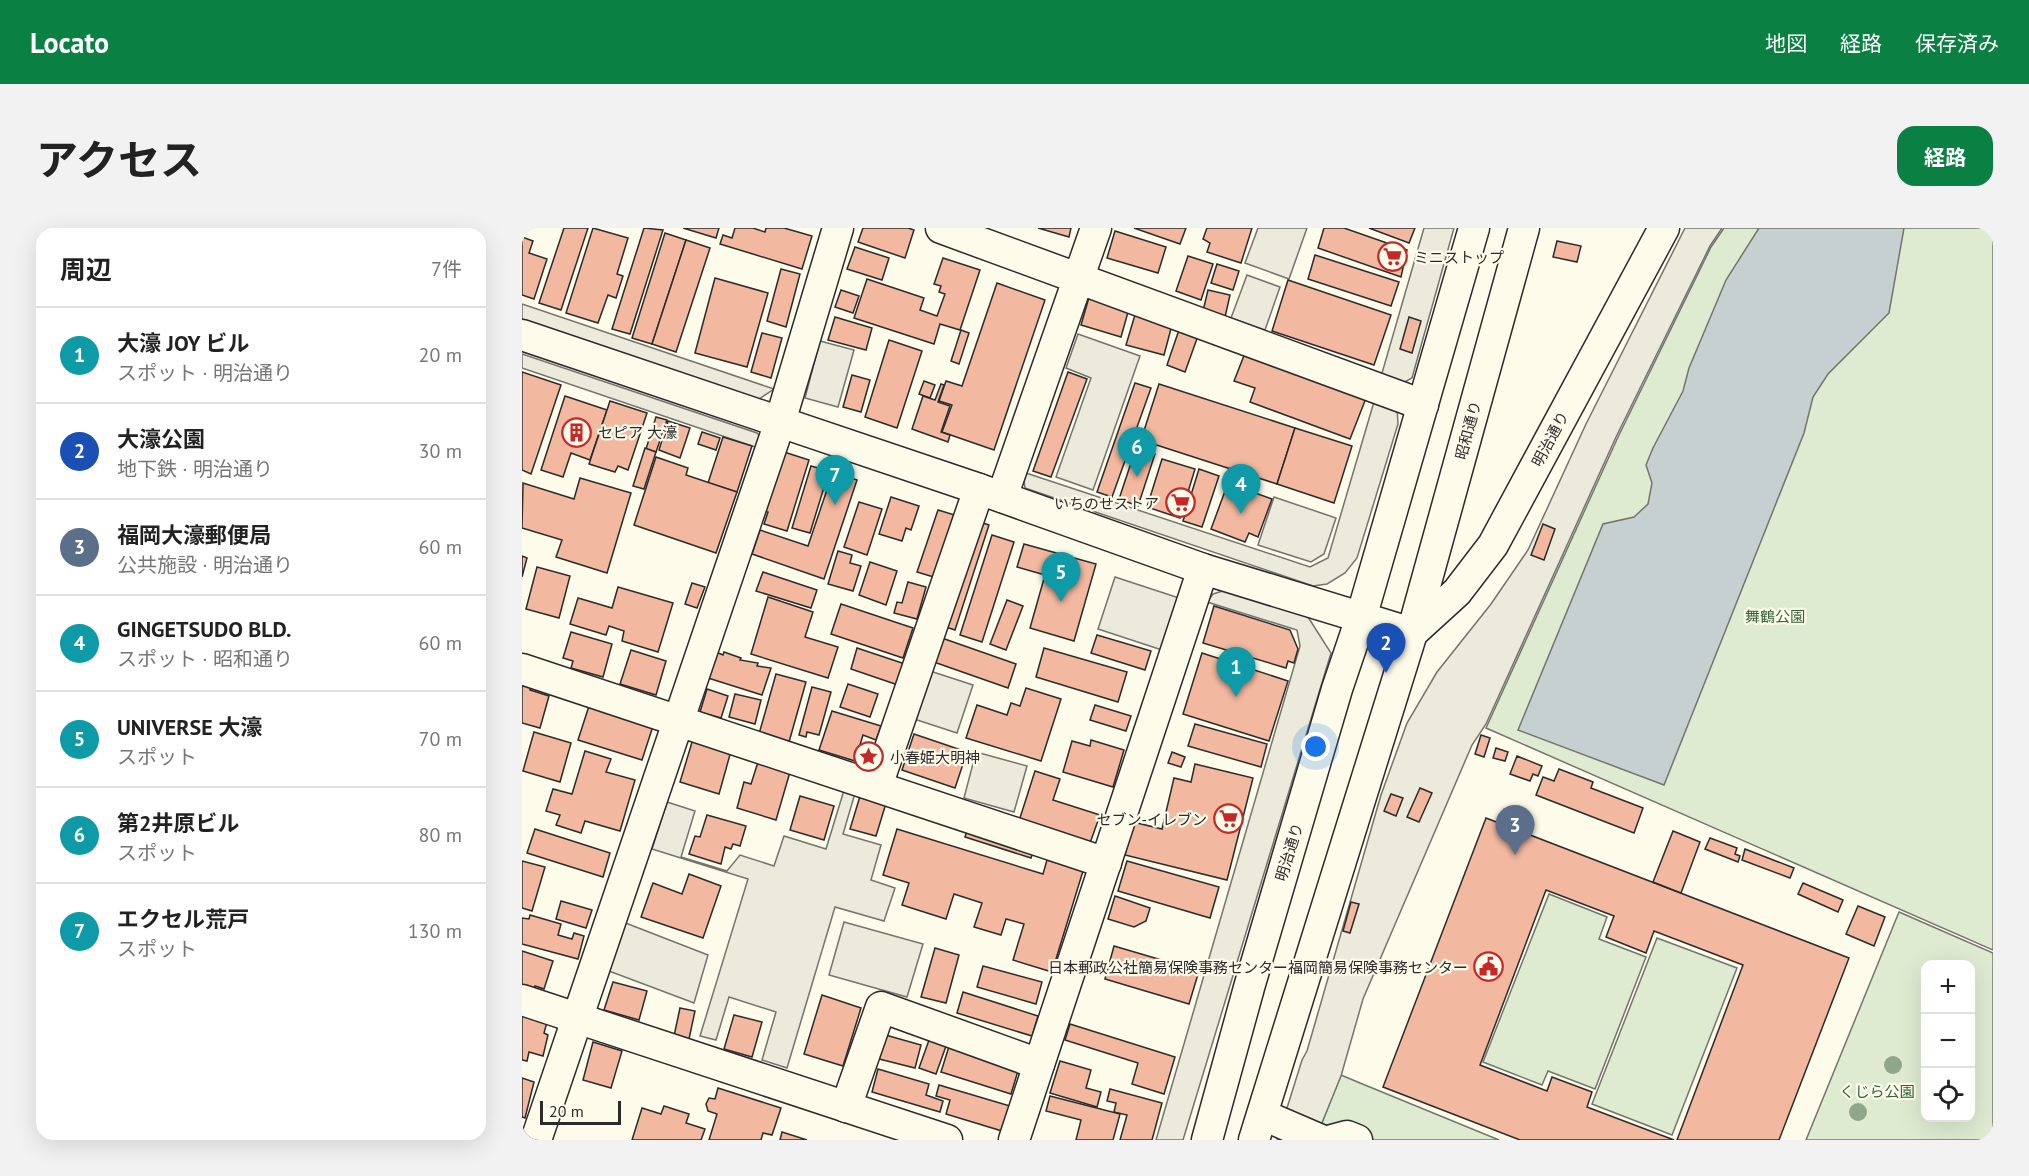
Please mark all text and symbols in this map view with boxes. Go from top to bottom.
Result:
text: Locato [30,24,109,61]
text: 地図 [1765,30,1807,57]
text: 経路 [1840,30,1882,57]
text: 保存済み [1915,30,1999,57]
button: 経路 [1897,126,1993,186]
text: アクセス [36,132,202,187]
supermarket icon: ミニストップ [1377,241,1409,273]
place label: ミニストップ [1414,248,1504,267]
text: 周辺 [60,253,112,286]
text: 7件 [431,256,462,282]
text: 大濠 JOY ビル [117,329,250,357]
text: 1 [74,342,85,368]
text: 20 m [419,342,462,368]
text: スポット · 明治通り [117,360,293,386]
street label: 昭和通り [1451,399,1485,461]
street label: 明治通り [1528,408,1572,470]
building icon: セピア 大濠 [561,416,593,448]
place label: セピア 大濠 [598,423,677,442]
text: 大濠公園 [117,425,205,453]
pin: 6 [1118,428,1156,477]
text: 2 [74,438,85,464]
text: 30 m [419,438,462,464]
text: 地下鉄 · 明治通り [117,456,273,482]
pin: 7 [816,456,854,505]
pin: 4 [1222,464,1260,514]
supermarket icon: いちのせストア [1164,487,1196,519]
place label: いちのせストア [1054,494,1159,513]
text: 福岡大濠郵便局 [117,521,271,549]
text: 3 [74,534,85,560]
text: 60 m [419,534,462,560]
text: 公共施設 · 明治通り [117,552,293,578]
pin: 5 [1042,552,1080,602]
park label: 舞鶴公園 [1745,607,1805,626]
text: GINGETSUDO BLD. [117,615,292,643]
pin: 2 [1366,624,1406,673]
text: 4 [74,630,85,656]
text: 60 m [419,630,462,656]
text: スポット · 昭和通り [117,646,293,672]
pin: 1 [1216,648,1256,697]
text: UNIVERSE 大濠 [117,713,262,741]
text: 5 [74,726,85,752]
text: 70 m [419,726,462,752]
your location [1301,732,1330,761]
place icon: 小春姫大明神 [853,741,885,773]
text: スポット [117,744,197,770]
place label: 小春姫大明神 [890,748,980,767]
supermarket icon: セブン-イレブン [1212,803,1244,835]
pin: 3 [1496,806,1534,855]
text: 第2井原ビル [117,809,239,837]
place label: セブン-イレブン [1097,810,1207,829]
street label: 明治通り [1271,821,1307,883]
text: 6 [74,822,85,848]
text: 80 m [419,822,462,848]
text: スポット [117,840,197,866]
text: エクセル荒戸 [117,905,249,933]
text: 7 [74,918,85,944]
text: 130 m [408,918,462,944]
text: スポット [117,936,197,962]
public building icon: 日本郵政公社簡易保険事務センター福岡簡易保険事務センター [1473,951,1505,983]
place label: 日本郵政公社簡易保険事務センター福岡簡易保険事務センター [1048,958,1468,977]
map controls [1921,960,1975,1122]
button: + [1921,960,1975,1014]
button: − [1921,1014,1975,1068]
button: locate [1921,1068,1975,1122]
park label: くじら公園 [1839,1082,1915,1101]
scale bar [540,1098,621,1126]
text: 20 m [549,1101,584,1121]

